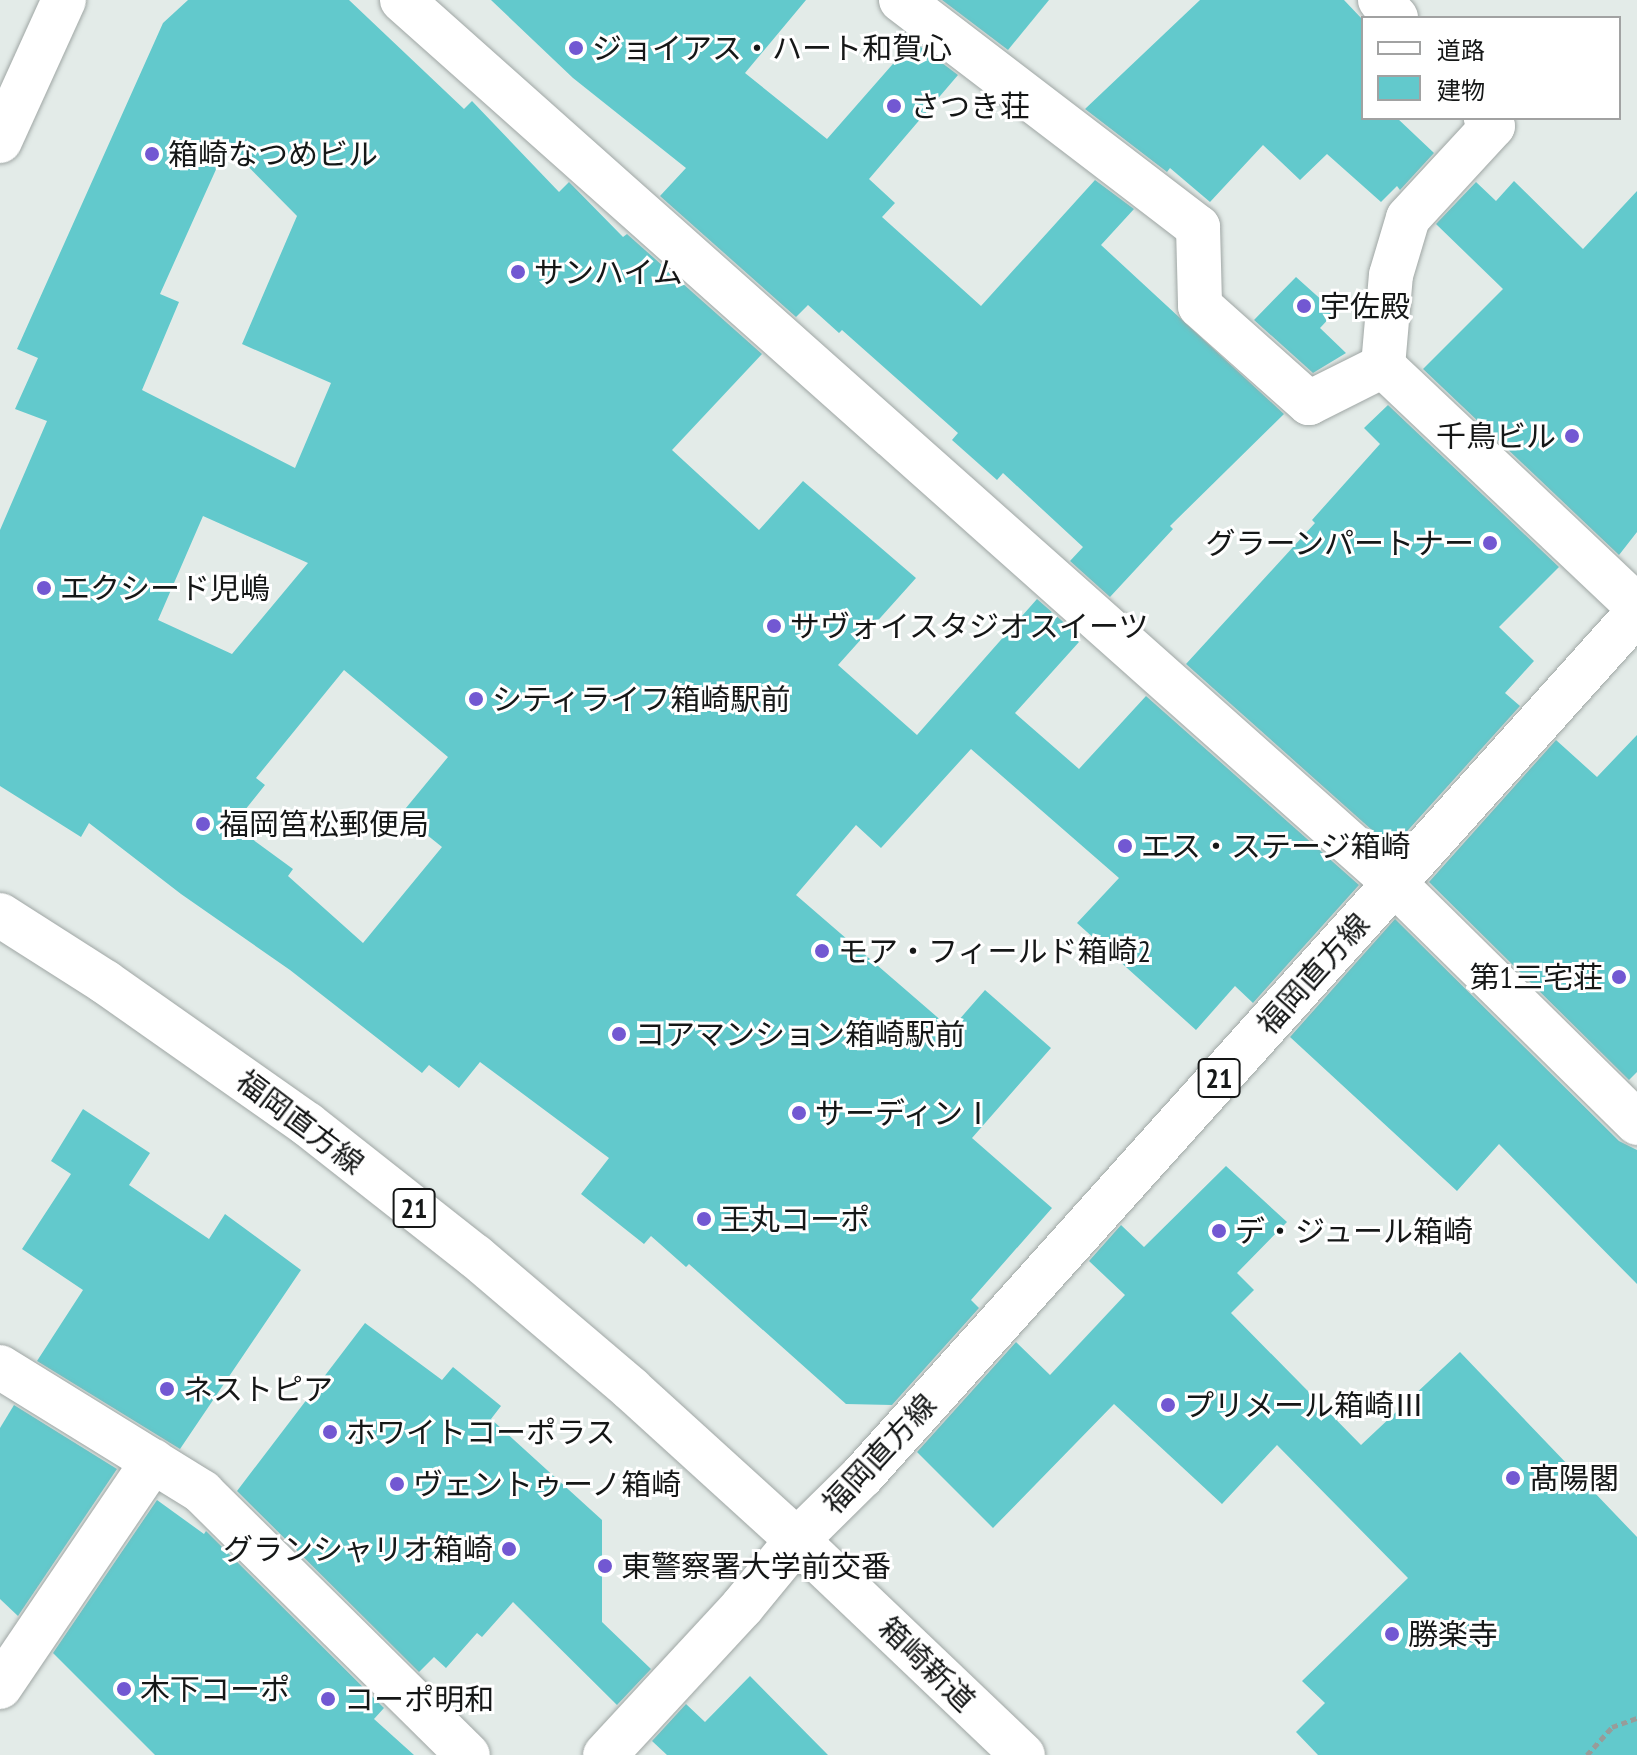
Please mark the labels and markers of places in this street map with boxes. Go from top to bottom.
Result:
place label: ジョイアス・ハート和賀心 [592,30,952,66]
marker: ジョイアス・ハート和賀心 [567,39,585,57]
place label: さつき荘 [910,88,1030,124]
marker: さつき荘 [885,97,903,115]
place label: 箱崎なつめビル [168,136,378,172]
marker: 箱崎なつめビル [143,145,161,163]
place label: サンハイム [534,254,684,290]
marker: サンハイム [509,263,527,281]
place label: 宇佐殿 [1320,288,1410,324]
marker: 宇佐殿 [1295,297,1313,315]
place label: 千鳥ビル [1436,418,1556,454]
marker: 千鳥ビル [1563,427,1581,445]
place label: グラーンパートナー [1204,525,1474,561]
marker: グラーンパートナー [1481,534,1499,552]
place label: エクシード児嶋 [60,570,270,606]
marker: エクシード児嶋 [35,579,53,597]
place label: サヴォイスタジオスイーツ [790,608,1150,644]
marker: サヴォイスタジオスイーツ [765,617,783,635]
place label: シティライフ箱崎駅前 [492,681,792,717]
marker: シティライフ箱崎駅前 [467,690,485,708]
place label: 福岡筥松郵便局 [219,806,429,842]
marker: 福岡筥松郵便局 [194,815,212,833]
place label: エス・ステージ箱崎 [1141,828,1411,864]
marker: エス・ステージ箱崎 [1116,837,1134,855]
place label: モア・フィールド箱崎2 [838,933,1151,969]
marker: モア・フィールド箱崎2 [813,942,831,960]
place label: 第1三宅荘 [1470,959,1603,995]
marker: 第1三宅荘 [1610,968,1628,986]
place label: コアマンション箱崎駅前 [635,1016,965,1052]
marker: コアマンション箱崎駅前 [610,1025,628,1043]
place label: サーディンⅠ [815,1095,995,1131]
marker: サーディンⅠ [790,1104,808,1122]
place label: 王丸コーポ [720,1201,870,1237]
marker: 王丸コーポ [695,1210,713,1228]
place label: デ・ジュール箱崎 [1235,1213,1475,1249]
marker: デ・ジュール箱崎 [1210,1222,1228,1240]
place label: ネストピア [183,1371,333,1407]
marker: ネストピア [158,1380,176,1398]
place label: プリメール箱崎Ⅲ [1184,1387,1424,1423]
marker: プリメール箱崎Ⅲ [1159,1396,1177,1414]
place label: ホワイトコーポラス [346,1414,616,1450]
marker: ホワイトコーポラス [321,1423,339,1441]
place label: 髙陽閣 [1529,1460,1619,1496]
place label: ヴェントゥーノ箱崎 [413,1466,683,1502]
marker: 髙陽閣 [1504,1469,1522,1487]
marker: ヴェントゥーノ箱崎 [388,1475,406,1493]
place label: グランシャリオ箱崎 [223,1531,493,1567]
marker: グランシャリオ箱崎 [500,1540,518,1558]
place label: 東警察署大学前交番 [621,1548,891,1584]
marker: 東警察署大学前交番 [596,1557,614,1575]
place label: 勝楽寺 [1408,1616,1498,1652]
marker: 勝楽寺 [1383,1625,1401,1643]
place label: 木下コーポ [140,1671,290,1707]
marker: 木下コーポ [115,1680,133,1698]
place label: コーポ明和 [344,1681,494,1717]
marker: コーポ明和 [319,1690,337,1708]

